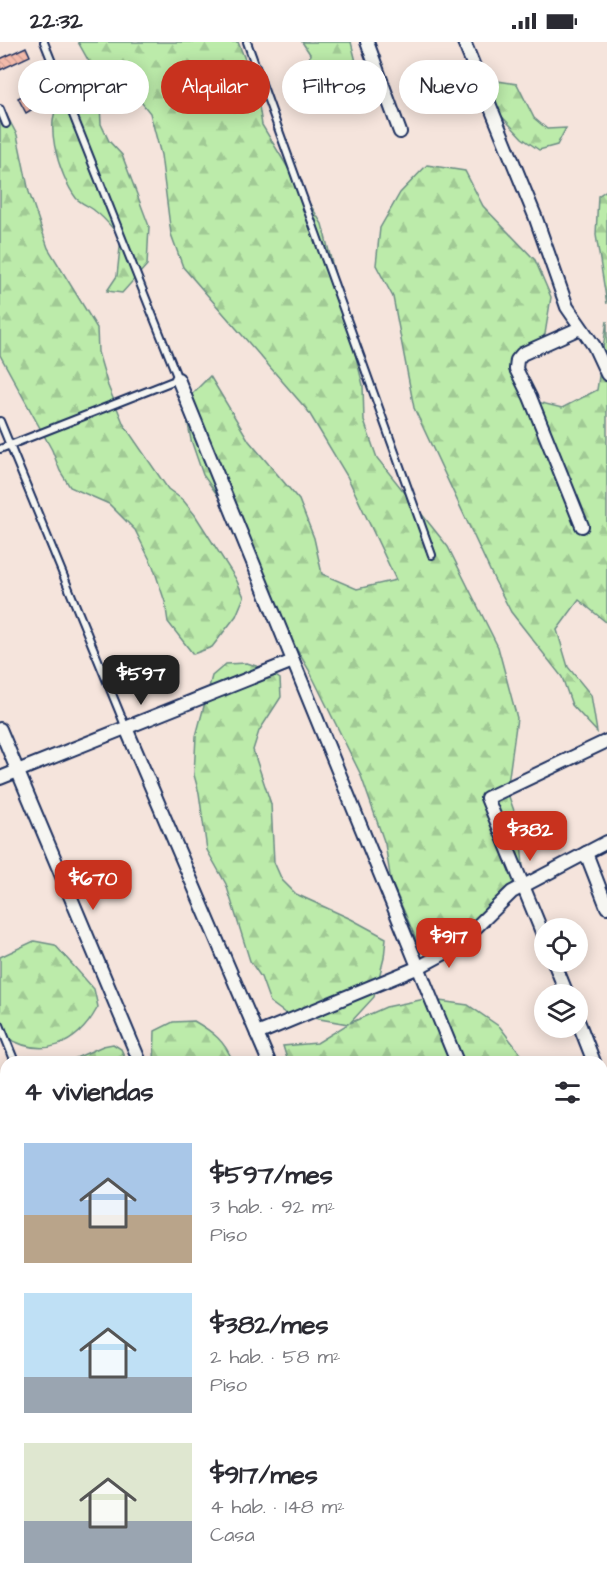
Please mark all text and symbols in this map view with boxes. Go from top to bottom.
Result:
text: 22:32 [30,6,83,37]
chip: Comprar [18,60,149,114]
chip: Alquilar [161,60,270,114]
chip: Filtros [282,60,387,114]
chip: Nuevo [399,60,499,114]
pin: $597 [105,655,177,706]
text: $597 [117,660,165,688]
pin: $382 [494,811,566,862]
text: $382 [507,816,553,844]
pin: $670 [57,860,129,911]
text: $670 [69,865,117,893]
pin: $917 [413,918,485,969]
map controls [534,918,588,1038]
button: locate [534,918,588,972]
text: $917 [430,923,468,951]
button: layers [534,984,588,1038]
text: 4 viviendas [24,1074,154,1110]
icon: filters [551,1076,584,1109]
text: $597/mes [210,1157,333,1193]
icon: home [72,1167,144,1239]
text: 3 hab. · 92 m² [210,1193,335,1221]
text: Piso [210,1221,247,1249]
text: $382/mes [210,1307,329,1343]
icon: home [72,1317,144,1389]
text: 2 hab. · 58 m² [210,1343,341,1371]
text: Piso [210,1371,247,1399]
text: $917/mes [210,1457,318,1493]
icon: home [72,1467,144,1539]
text: 4 hab. · 148 m² [210,1493,345,1521]
text: Casa [210,1521,255,1549]

